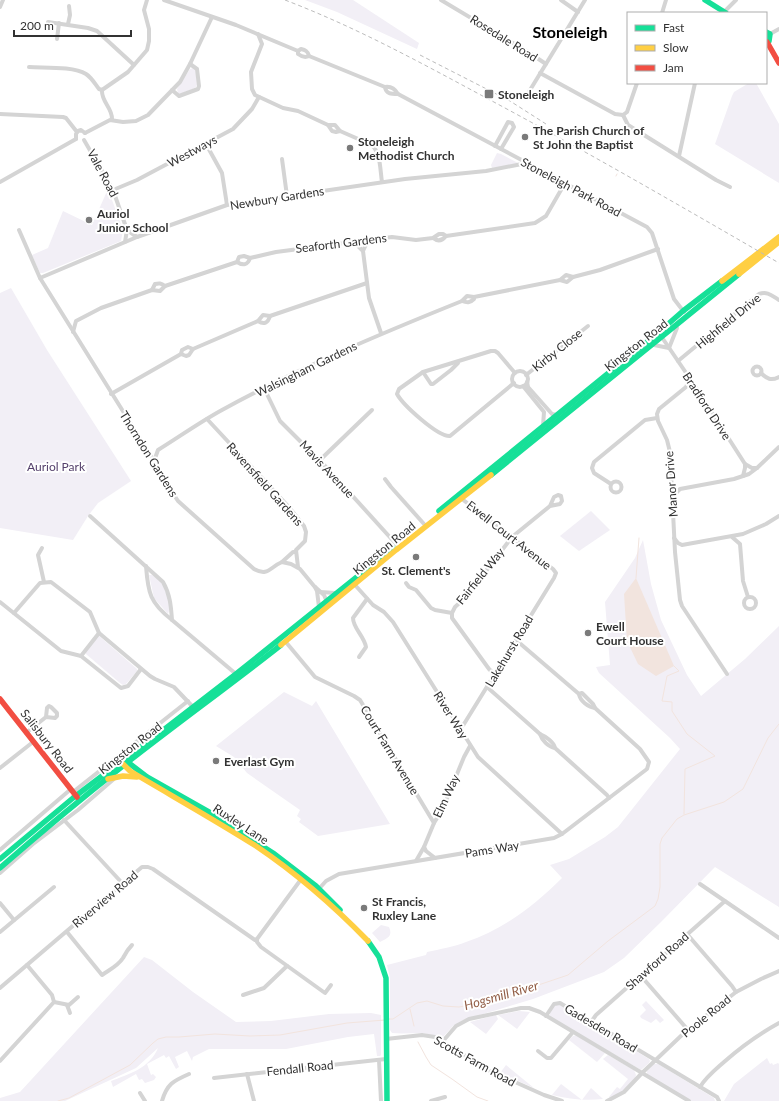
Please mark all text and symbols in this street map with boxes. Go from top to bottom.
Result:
street label: Rosedale Road [467,11,541,65]
scale bar [14,12,131,38]
legend [627,12,767,84]
text: 200 m [20,18,54,33]
text: Fast [663,20,685,35]
district label: Stoneleigh [532,22,608,41]
text: Slow [663,40,689,55]
text: Jam [663,60,684,75]
place label: Stoneleigh [498,87,555,102]
marker: Stoneleigh [483,88,495,100]
place label: The Parish Church of St John the Baptist [533,123,645,152]
street label: Westways [165,132,219,170]
marker: The Parish Church of St John the Baptist [520,132,530,142]
place label: Stoneleigh Methodist Church [358,134,455,163]
marker: Stoneleigh Methodist Church [345,143,355,153]
street label: Vale Road [84,146,122,200]
street label: Stoneleigh Park Road [518,154,624,220]
street label: Newbury Gardens [229,183,325,213]
place label: Auriol Junior School [96,206,169,235]
marker: Auriol Junior School [84,215,94,225]
street label: Seaforth Gardens [295,230,387,256]
street label: Highfield Drive [692,290,764,352]
street label: Kingston Road [601,316,671,374]
street label: Kirby Close [529,325,585,375]
street label: Walsingham Gardens [253,338,359,400]
street label: Bradford Drive [679,369,735,443]
street label: Thorndon Gardens [117,408,181,500]
street label: Mavis Avenue [296,437,358,501]
street label: Ravensfield Gardens [224,439,306,529]
street label: Manor Drive [661,450,681,518]
park label: Auriol Park [27,459,86,474]
street label: Ewell Court Avenue [464,497,554,573]
street label: Kingston Road [350,518,418,578]
street label: Fairfield Way [453,544,508,607]
marker: St. Clement's [411,552,421,562]
place label: St. Clement's [381,563,451,578]
street label: Lakehurst Road [482,612,536,690]
place label: Ewell Court House [596,619,664,648]
marker: Ewell Court House [583,628,593,638]
street label: River Way [430,688,472,742]
street label: Court Farm Avenue [357,703,423,797]
street label: Salisbury Road [17,706,77,776]
street label: Kingston Road [95,719,165,777]
place label: Everlast Gym [224,754,294,769]
marker: Everlast Gym [211,756,221,766]
street label: Elm Way [429,771,463,820]
street label: Ruxley Lane [210,801,272,847]
street label: Pams Way [464,837,521,861]
street label: Riverview Road [69,867,141,931]
place label: St Francis, Ruxley Lane [372,894,437,923]
marker: St Francis, Ruxley Lane [359,903,369,913]
street label: Shawford Road [622,929,692,993]
water label: Hogsmill River [462,977,541,1013]
street label: Poole Road [678,991,734,1041]
street label: Gadesden Road [562,1000,640,1056]
street label: Scotts Farm Road [432,1032,518,1090]
street label: Fendall Road [266,1057,334,1079]

